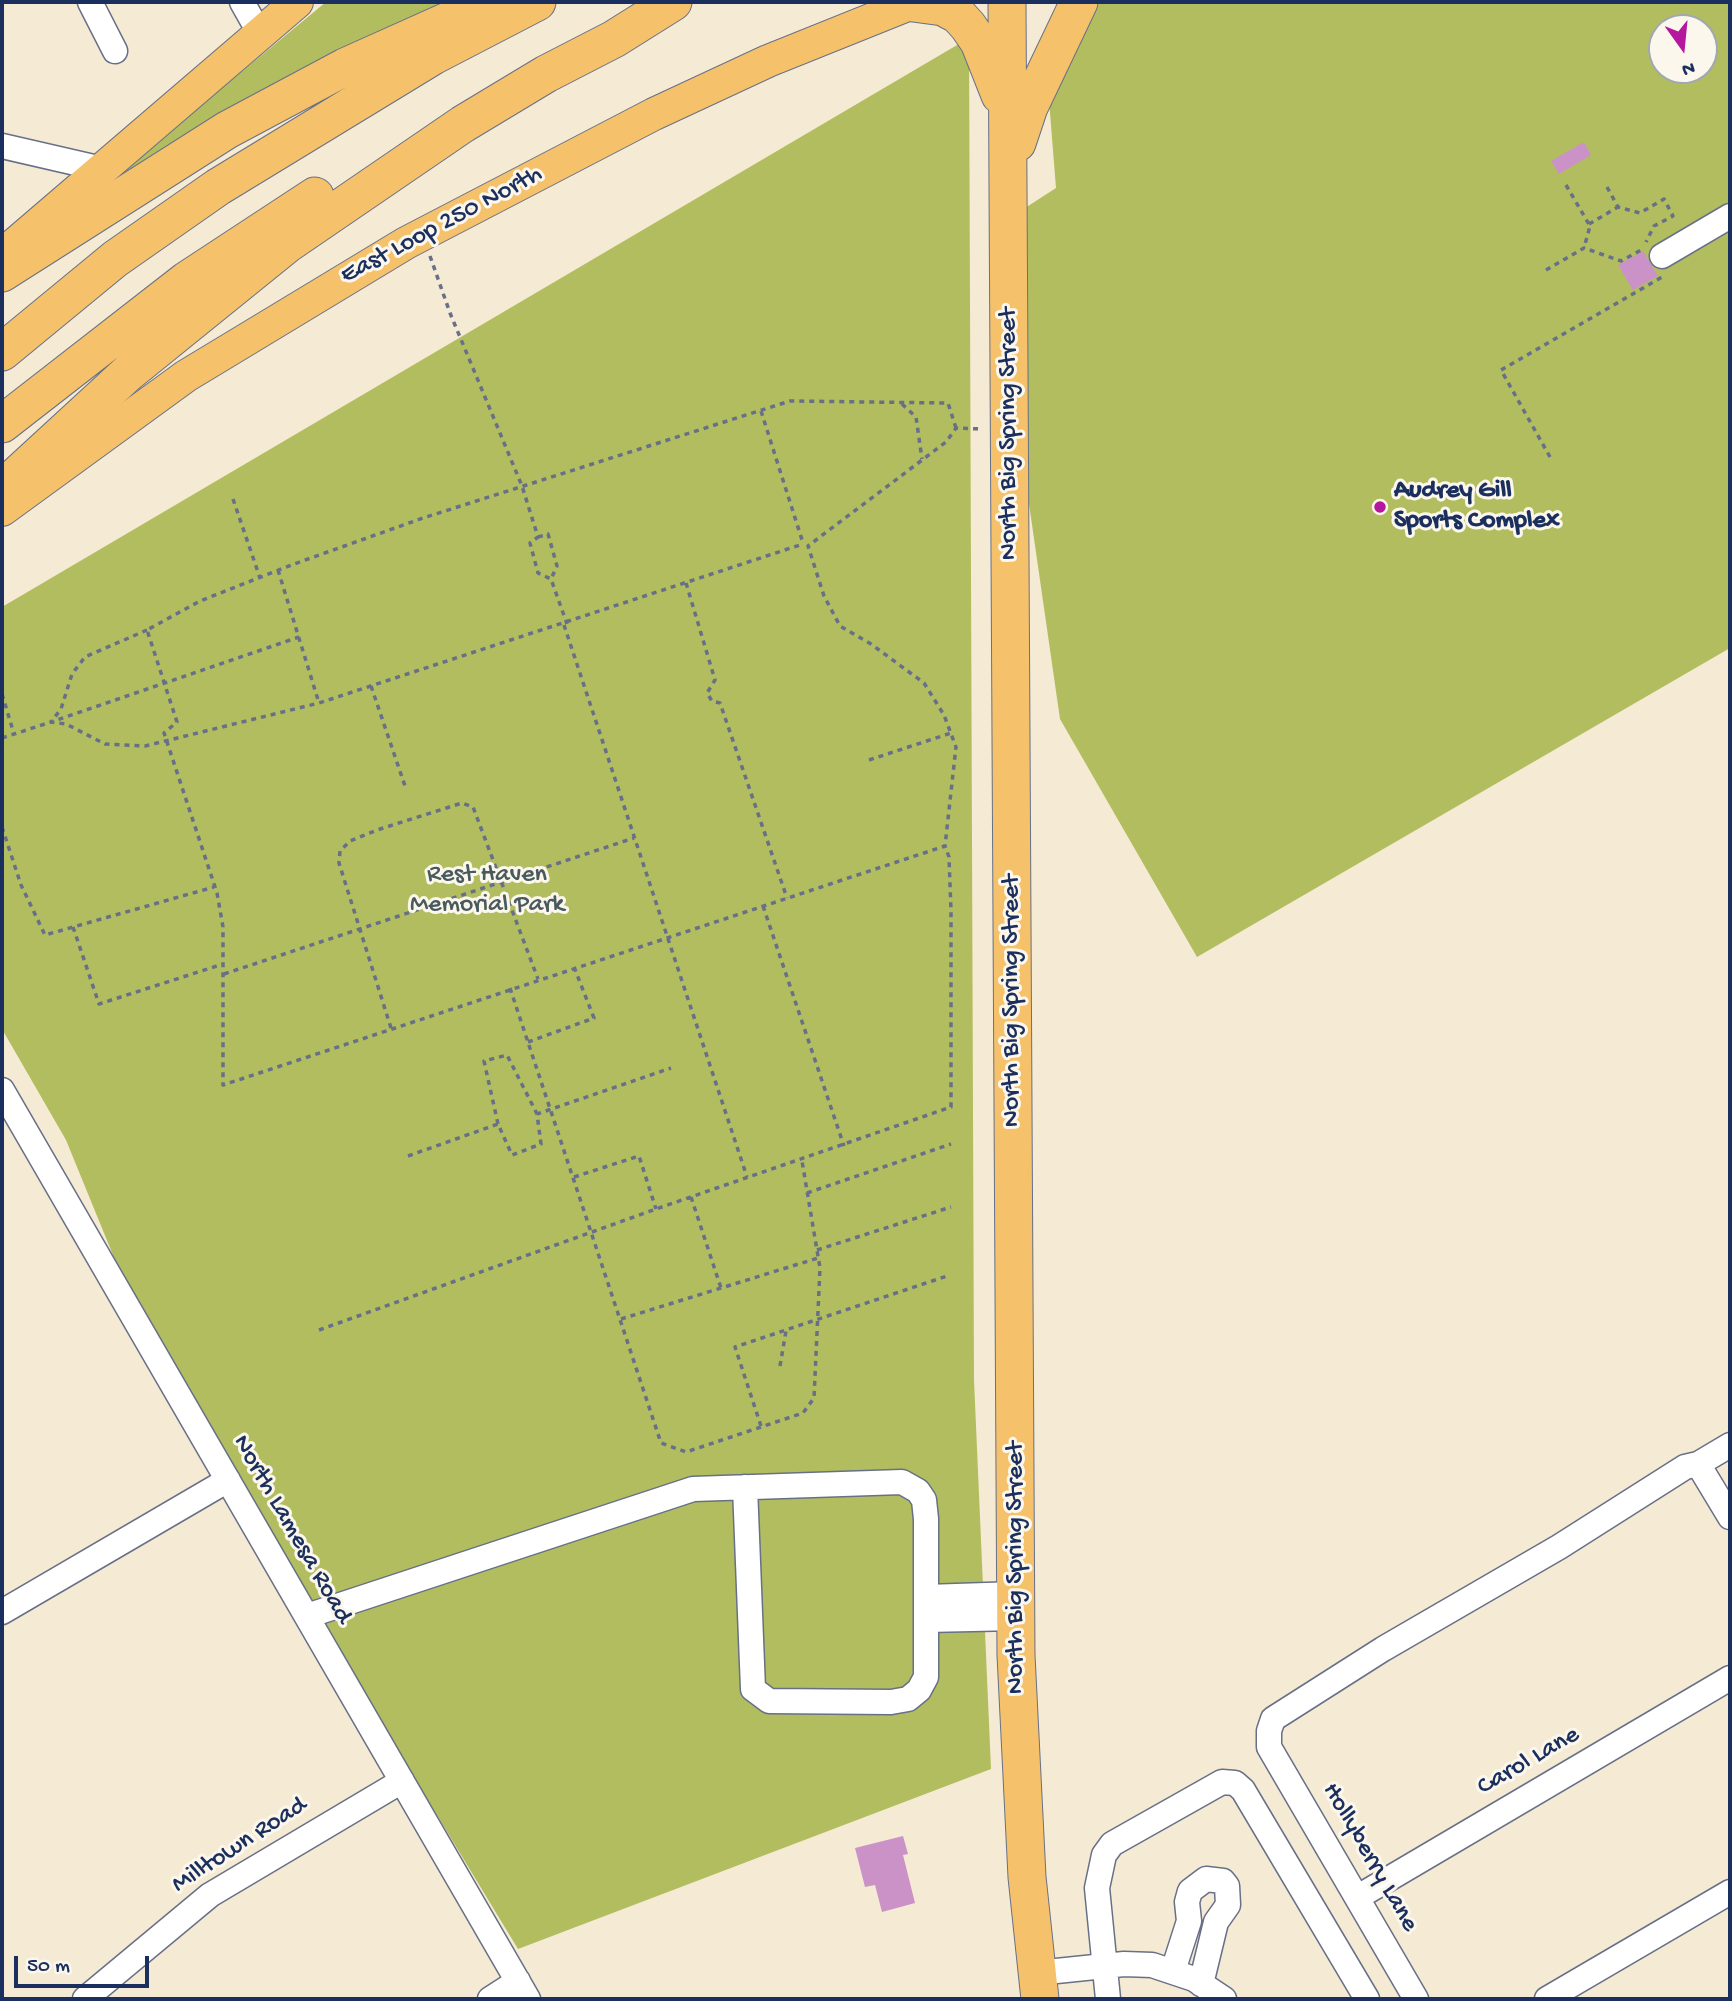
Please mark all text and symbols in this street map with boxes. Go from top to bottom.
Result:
north arrow [1648,14,1718,84]
text: N [1679,55,1697,81]
street label: East Loop 250 North [336,160,548,292]
street label: North Big Spring Street [994,308,1026,560]
place label: Audrey Gill Sports Complex [1394,476,1560,538]
marker: Audrey Gill Sports Complex [1372,499,1388,515]
park label: Rest Haven Memorial Park [410,860,564,922]
street label: North Big Spring Street [997,875,1029,1127]
street label: North Lamesa Road [224,1430,358,1630]
street label: North Big Spring Street [1001,1442,1033,1694]
street label: Carol Lane [1472,1720,1586,1804]
street label: Hollyberry Lane [1314,1778,1424,1938]
street label: Milltown Road [167,1791,313,1901]
scale bar [18,1941,152,1985]
text: 50 m [27,1955,70,1980]

